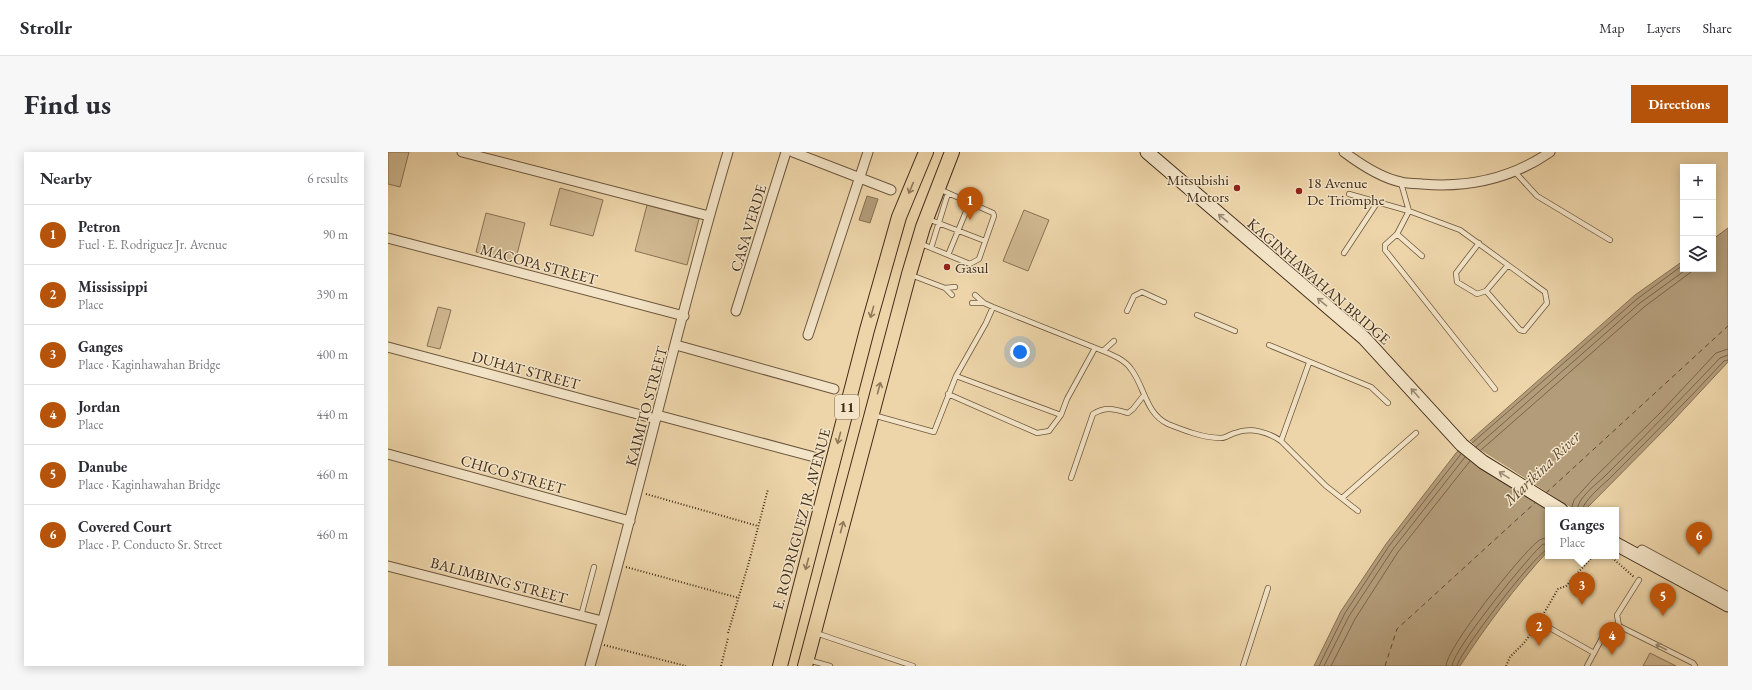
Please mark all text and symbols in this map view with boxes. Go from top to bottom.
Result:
text: Strollr [20,15,72,40]
text: Map [1599,19,1624,37]
text: Layers [1646,19,1681,37]
text: Share [1703,19,1732,37]
button: Directions [1631,85,1728,123]
text: Find us [24,86,111,122]
map controls [1680,164,1716,272]
button: + [1680,164,1716,200]
text: Nearby [40,167,92,189]
text: 6 results [307,170,348,187]
place label: Mitsubishi Motors [1167,170,1229,206]
place label: 18 Avenue De Triomphe [1307,173,1385,209]
street label: CASA VERDE [726,181,770,274]
one-way arrow [907,182,914,194]
marker: Mitsubishi Motors [1232,183,1242,193]
marker: 18 Avenue De Triomphe [1294,186,1304,196]
pin: 1 [957,187,983,220]
button: − [1680,200,1716,236]
one-way arrow [1218,214,1229,223]
street label: KAGINHAWAHAN BRIDGE [1244,214,1395,349]
text: Petron [78,217,121,236]
text: 1 [50,226,56,243]
text: 90 m [323,226,348,243]
text: Fuel · E. Rodriguez Jr. Avenue [78,236,227,253]
button: layers [1680,236,1716,272]
street label: MACOPA STREET [478,239,601,289]
place label: Gasul [955,258,989,277]
marker: Gasul [942,262,952,272]
text: Mississippi [78,277,148,296]
text: 2 [50,286,56,303]
text: 390 m [317,286,348,303]
text: Place [78,296,104,313]
one-way arrow [1317,298,1328,307]
one-way arrow [868,305,875,318]
text: Ganges [78,337,123,356]
your location [1010,342,1030,362]
street label: KAIMITO STREET [621,343,671,468]
text: 3 [50,346,56,363]
text: 400 m [317,346,348,363]
street label: DUHAT STREET [470,346,583,394]
text: Place · Kaginhawahan Bridge [78,356,220,373]
one-way arrow [876,382,883,395]
one-way arrow [1410,388,1419,399]
road number: 11 [835,395,859,419]
text: Jordan [78,397,120,416]
text: 4 [50,406,56,423]
text: 440 m [317,406,348,423]
text: Place [78,416,104,433]
water label: Marikina River [1498,425,1585,511]
street label: E. RODRIGUEZ JR. AVENUE [768,426,835,612]
one-way arrow [835,431,843,444]
street label: CHICO STREET [459,450,568,498]
text: Danube [78,457,127,476]
text: 5 [50,466,56,483]
text: 460 m [317,466,348,483]
one-way arrow [1498,470,1510,478]
text: Place · Kaginhawahan Bridge [78,476,220,493]
popup [1545,507,1619,559]
text: Ganges [1560,515,1604,534]
text: Covered Court [78,517,172,536]
one-way arrow [839,521,846,534]
pin: 6 [1686,522,1712,555]
text: 6 [50,526,56,543]
text: 460 m [317,526,348,543]
text: Place [1560,534,1585,551]
text: Place · P. Conducto Sr. Street [78,536,222,553]
street label: BALIMBING STREET [428,553,570,608]
one-way arrow [803,557,810,570]
pin: 3 [1569,572,1595,605]
pin: 5 [1650,583,1676,616]
pin: 2 [1526,613,1552,646]
pin: 4 [1599,622,1625,655]
one-way arrow [1656,643,1668,650]

